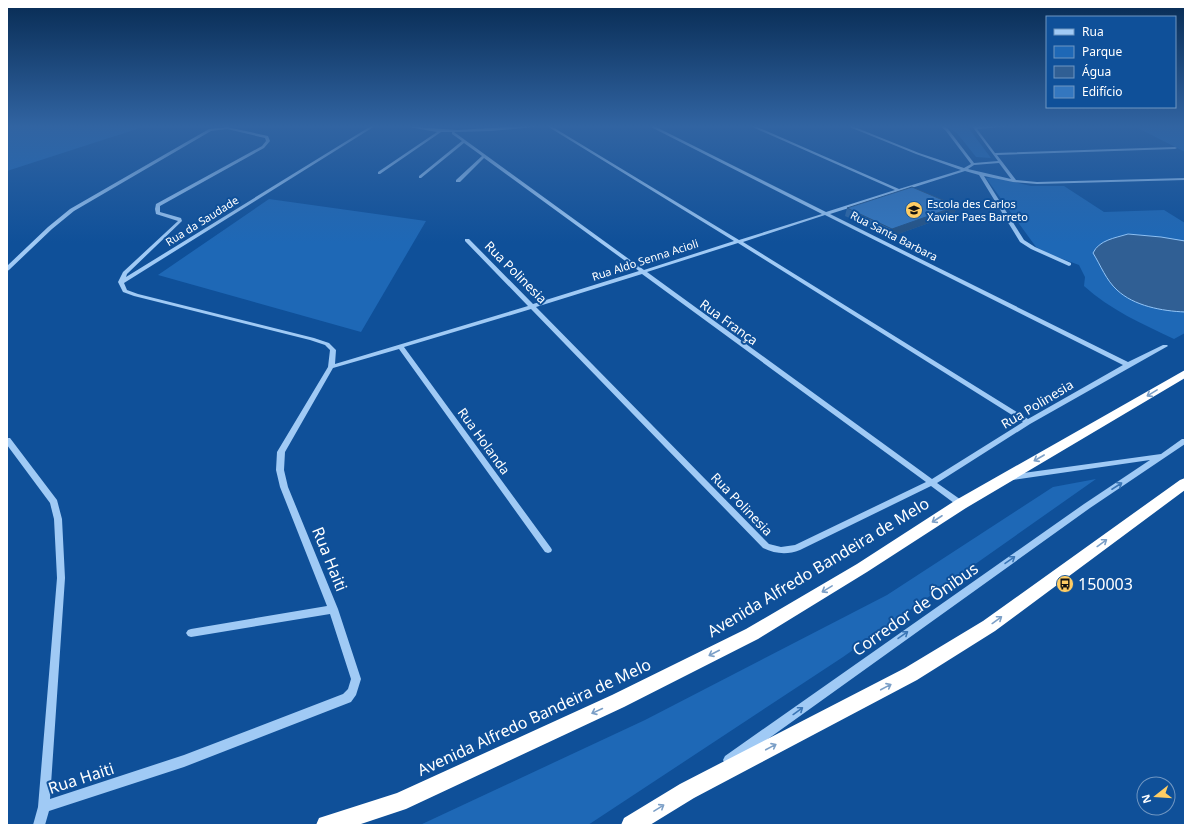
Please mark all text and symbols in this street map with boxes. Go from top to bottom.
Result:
legend [1046,16,1176,108]
text: Rua [1082,23,1104,40]
text: Parque [1082,43,1123,60]
text: Água [1082,63,1111,80]
text: Edifício [1082,83,1123,100]
street label: Rua da Saudade [162,192,241,249]
place label: Escola des Carlos Xavier Paes Barreto [927,196,1028,224]
school or university icon: Escola des Carlos Xavier Paes Barreto [904,200,924,220]
street label: Rua Santa Barbara [848,207,940,264]
street label: Rua Aldo Senna Acioli [590,235,700,284]
street label: Rua Polinesia [481,237,551,307]
street label: Rua França [696,295,762,349]
street label: Rua Polinesia [997,375,1077,433]
one-way arrow [1147,389,1158,397]
street label: Rua Holanda [454,404,514,478]
one-way arrow [1033,455,1045,463]
street label: Rua Polinesia [707,468,777,540]
one-way arrow [1111,482,1122,490]
street label: Avenida Alfredo Bandeira de Melo [703,492,933,642]
one-way arrow [931,515,942,523]
street label: Rua Haiti [307,523,353,595]
one-way arrow [1097,539,1108,548]
one-way arrow [1004,556,1015,564]
street label: Corredor de Ônibus [848,557,982,661]
place label: 150003 [1078,573,1133,595]
bus stop icon: 150003 [1055,574,1075,594]
one-way arrow [821,585,833,593]
one-way arrow [992,616,1003,624]
one-way arrow [897,631,908,639]
one-way arrow [708,650,720,657]
street label: Avenida Alfredo Bandeira de Melo [414,653,654,781]
one-way arrow [880,682,892,690]
one-way arrow [792,707,803,715]
one-way arrow [592,708,604,715]
one-way arrow [765,743,777,750]
street label: Rua Haiti [45,757,117,799]
north arrow [1136,776,1176,816]
text: N [1137,793,1154,806]
one-way arrow [653,804,664,812]

